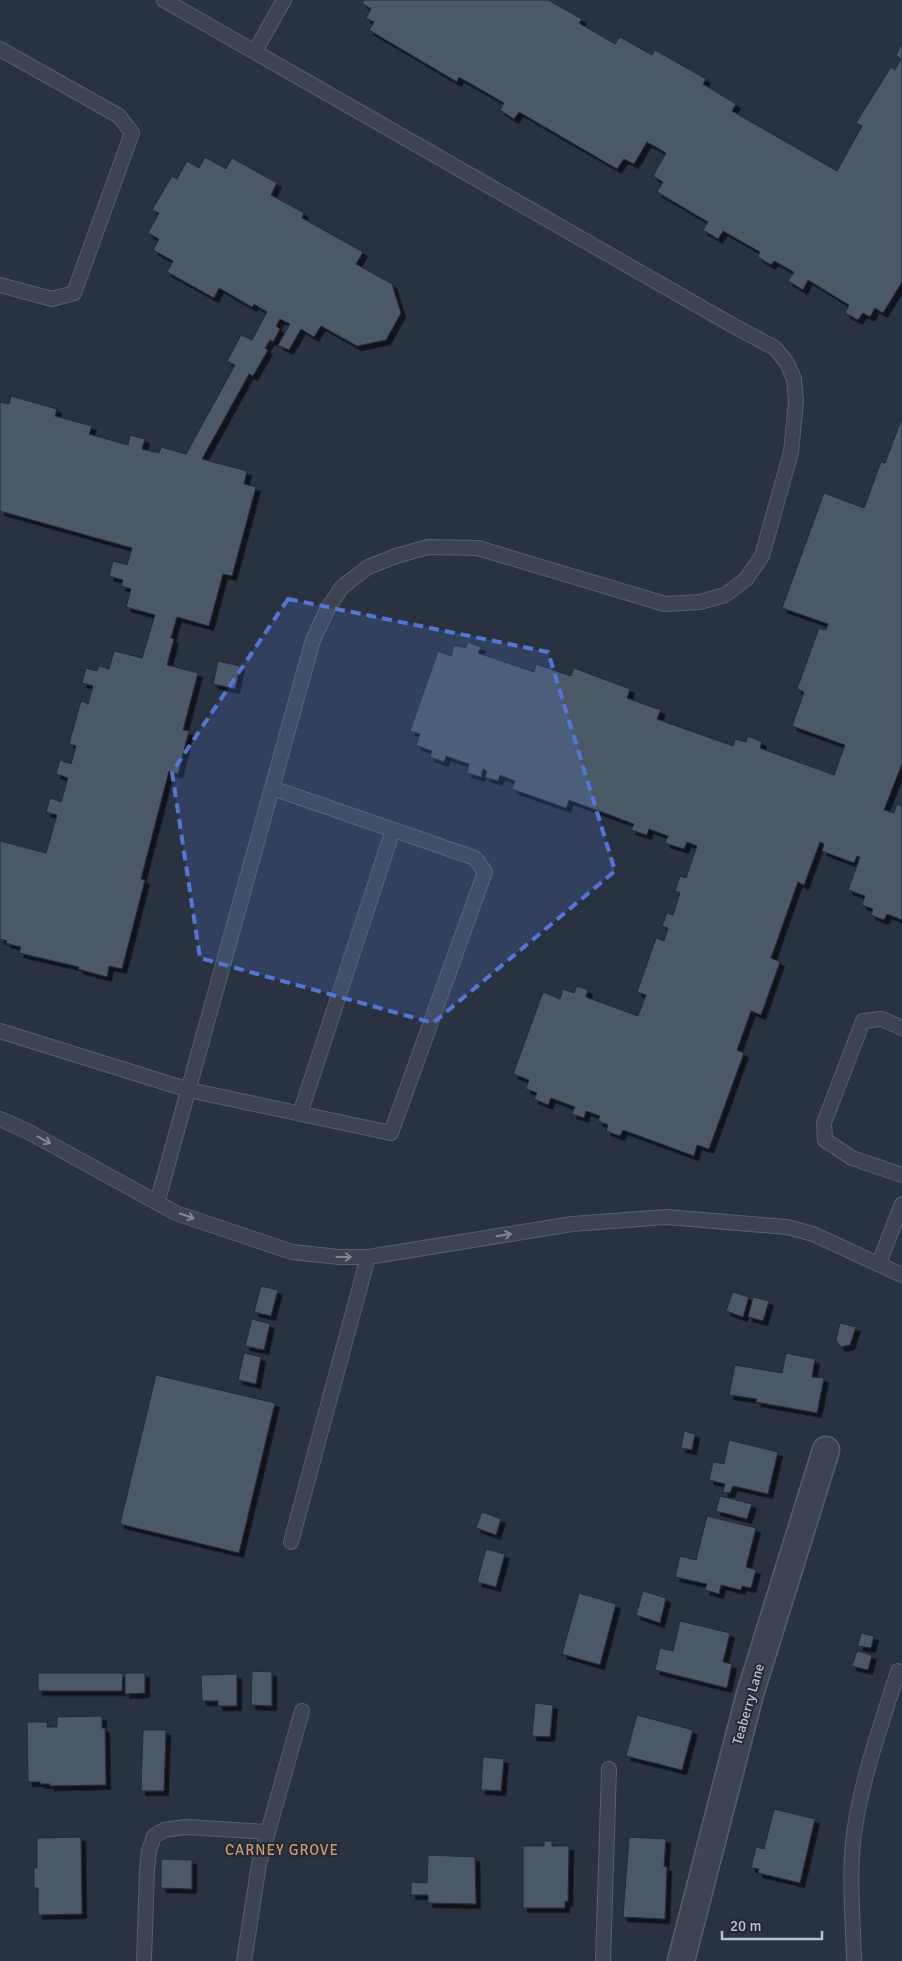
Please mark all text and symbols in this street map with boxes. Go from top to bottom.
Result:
one-way arrow [36,1136,51,1145]
one-way arrow [179,1212,195,1222]
one-way arrow [496,1230,512,1240]
one-way arrow [335,1252,351,1262]
street label: Teaberry Lane [729,1662,768,1747]
district label: CARNEY GROVE [225,1841,339,1859]
scale bar [722,1908,822,1940]
text: 20 m [730,1917,761,1935]

